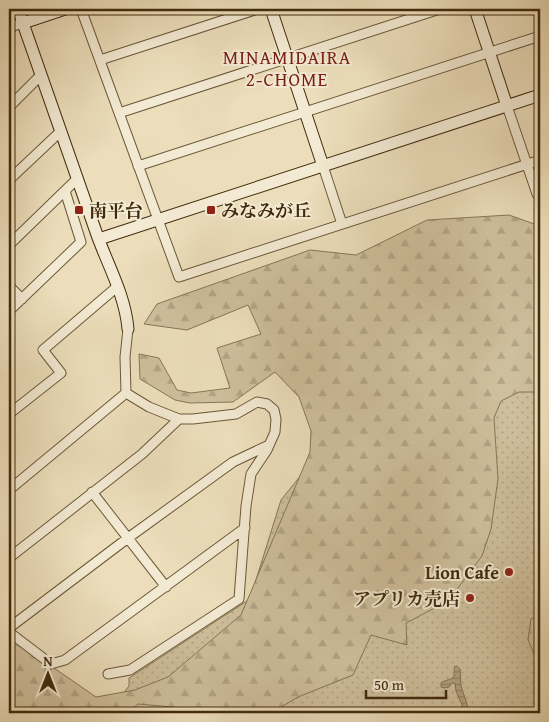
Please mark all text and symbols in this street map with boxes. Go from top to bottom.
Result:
district label: MINAMIDAIRA 2-CHOME [223,43,351,93]
place label: 南平台 [89,197,143,224]
place label: みなみが丘 [221,197,311,224]
marker: 南平台 [73,204,85,216]
marker: みなみが丘 [205,204,217,216]
place label: Lion Cafe [425,559,499,586]
marker: Lion Cafe [503,566,515,578]
place label: アプリカ売店 [353,585,460,612]
marker: アプリカ売店 [464,592,476,604]
north arrow [22,650,72,700]
text: N [43,651,53,671]
scale bar [366,667,446,699]
text: 50 m [374,674,405,695]

